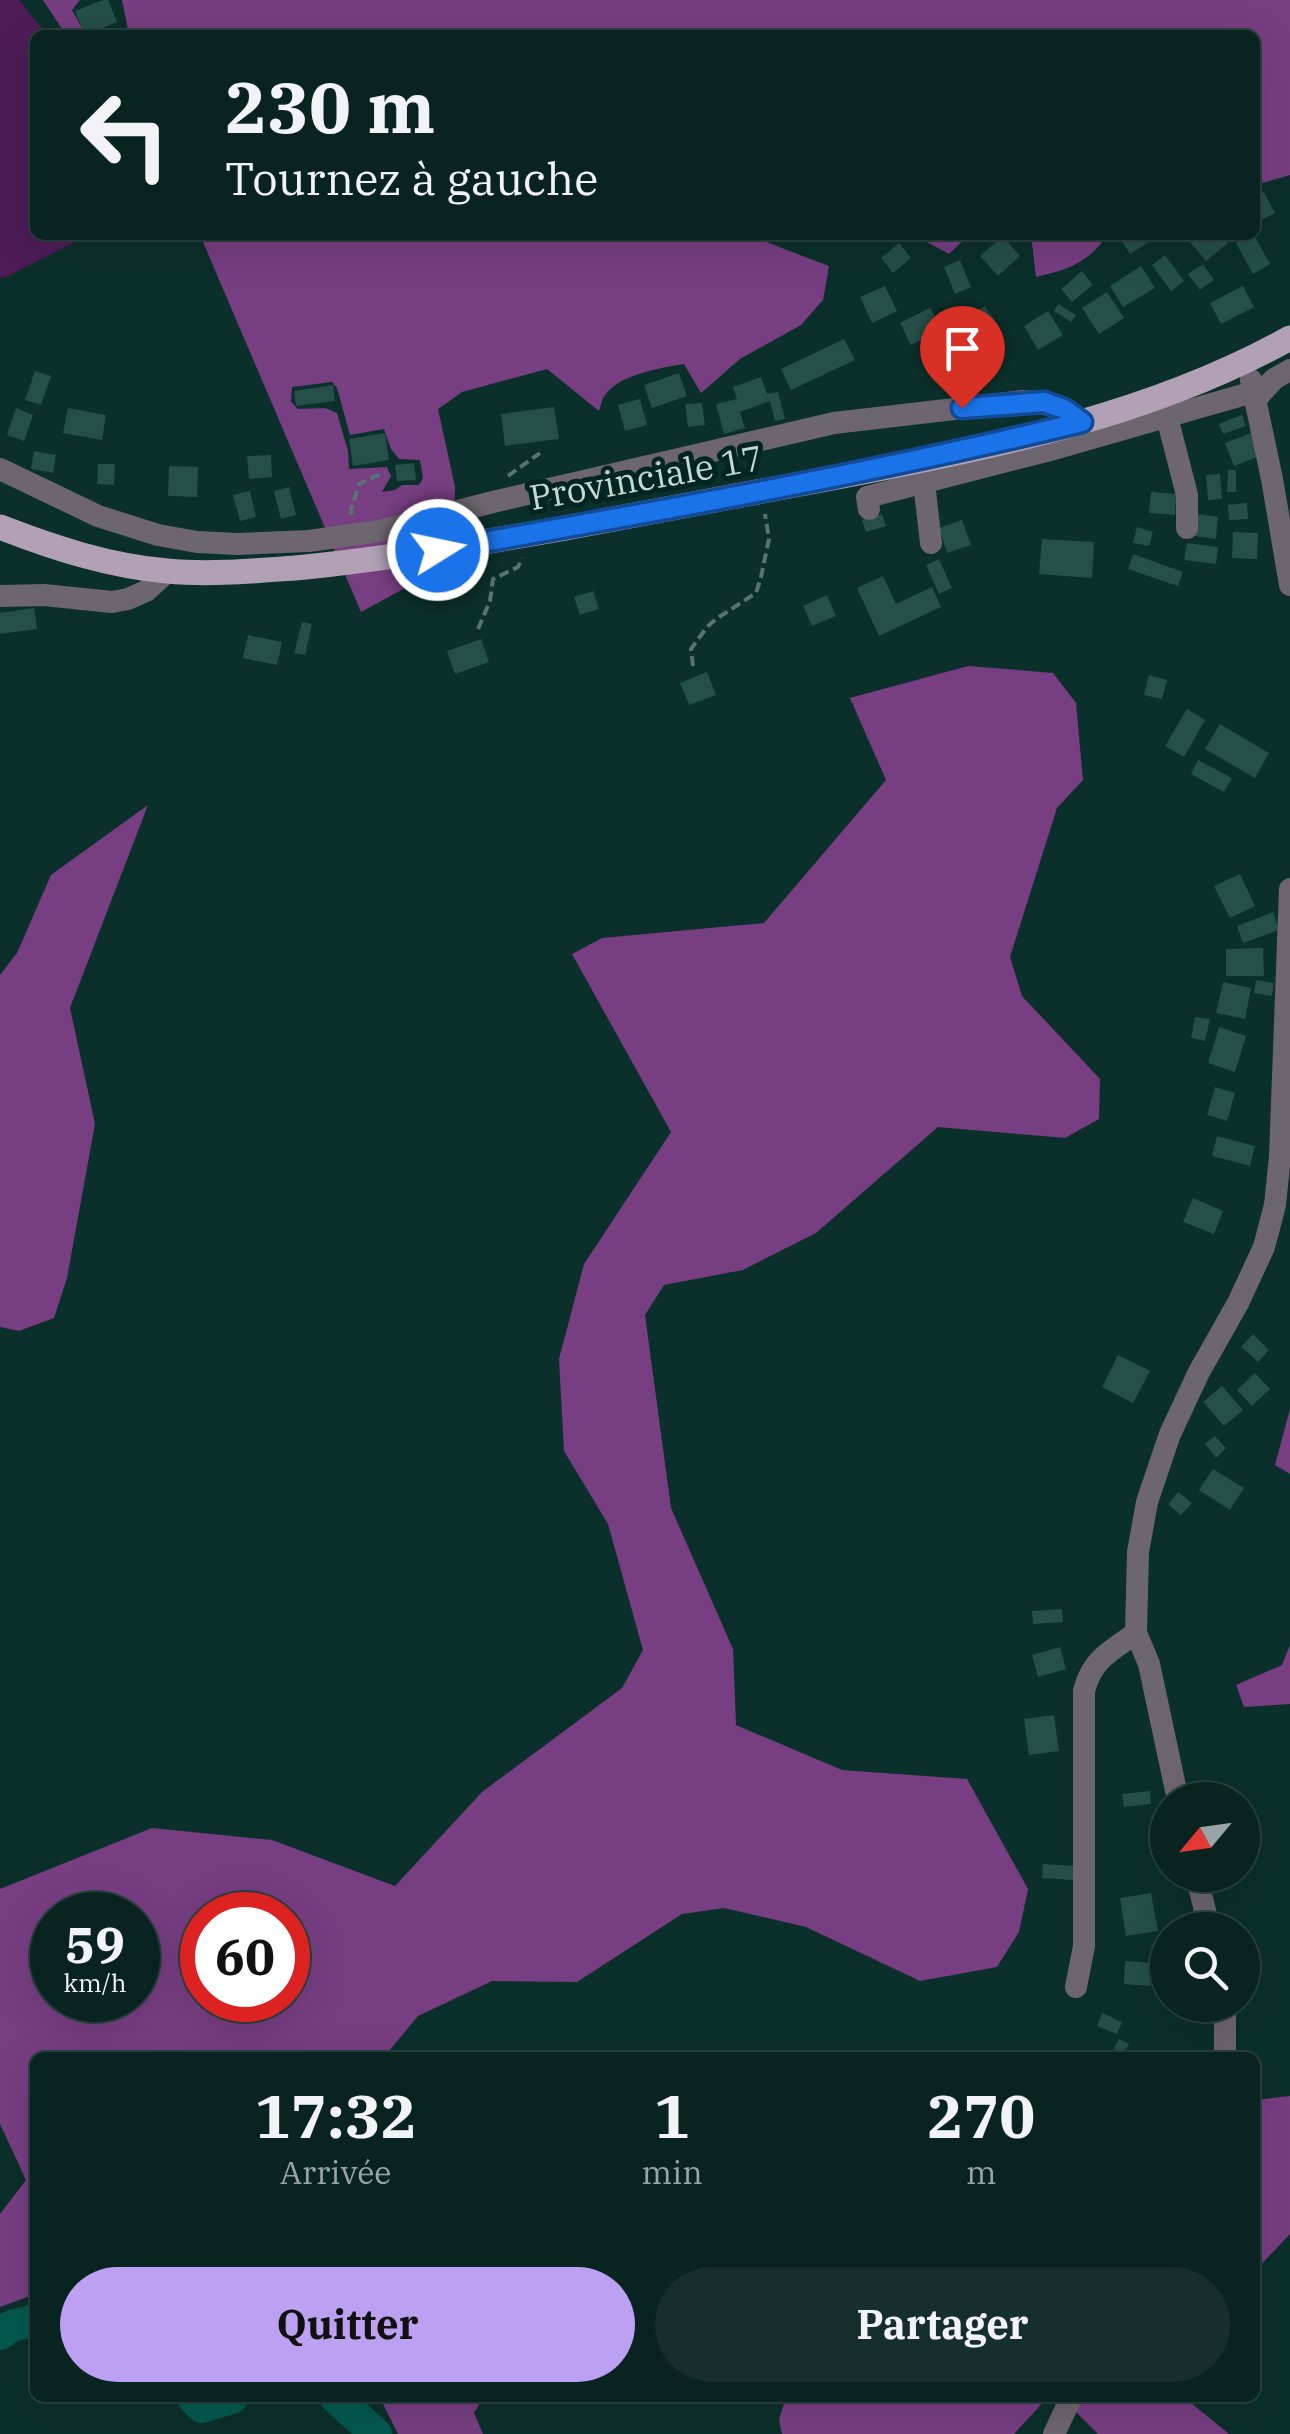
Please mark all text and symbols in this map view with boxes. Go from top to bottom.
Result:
text: 230 m [225,61,435,152]
icon: left [60,70,190,200]
text: Tournez à gauche [225,149,598,207]
pin [920,306,1005,409]
icon: arrive [935,321,990,376]
street label: Provinciale 17 [526,434,766,520]
position arrow [386,498,490,602]
north arrow [1150,1782,1260,1892]
map controls [1150,1782,1260,2022]
speed limit sign: 60 [180,1892,310,2022]
text: 59 [65,1912,125,1977]
button: search [1150,1912,1260,2022]
text: km/h [63,1966,127,1999]
text: 17:32 [255,2076,417,2155]
text: 1 [654,2076,690,2155]
text: 270 [927,2076,1035,2155]
text: Arrivée [280,2151,392,2193]
text: min [642,2151,703,2193]
text: m [966,2151,997,2193]
button: Quitter [60,2267,635,2382]
button: Partager [655,2267,1230,2382]

